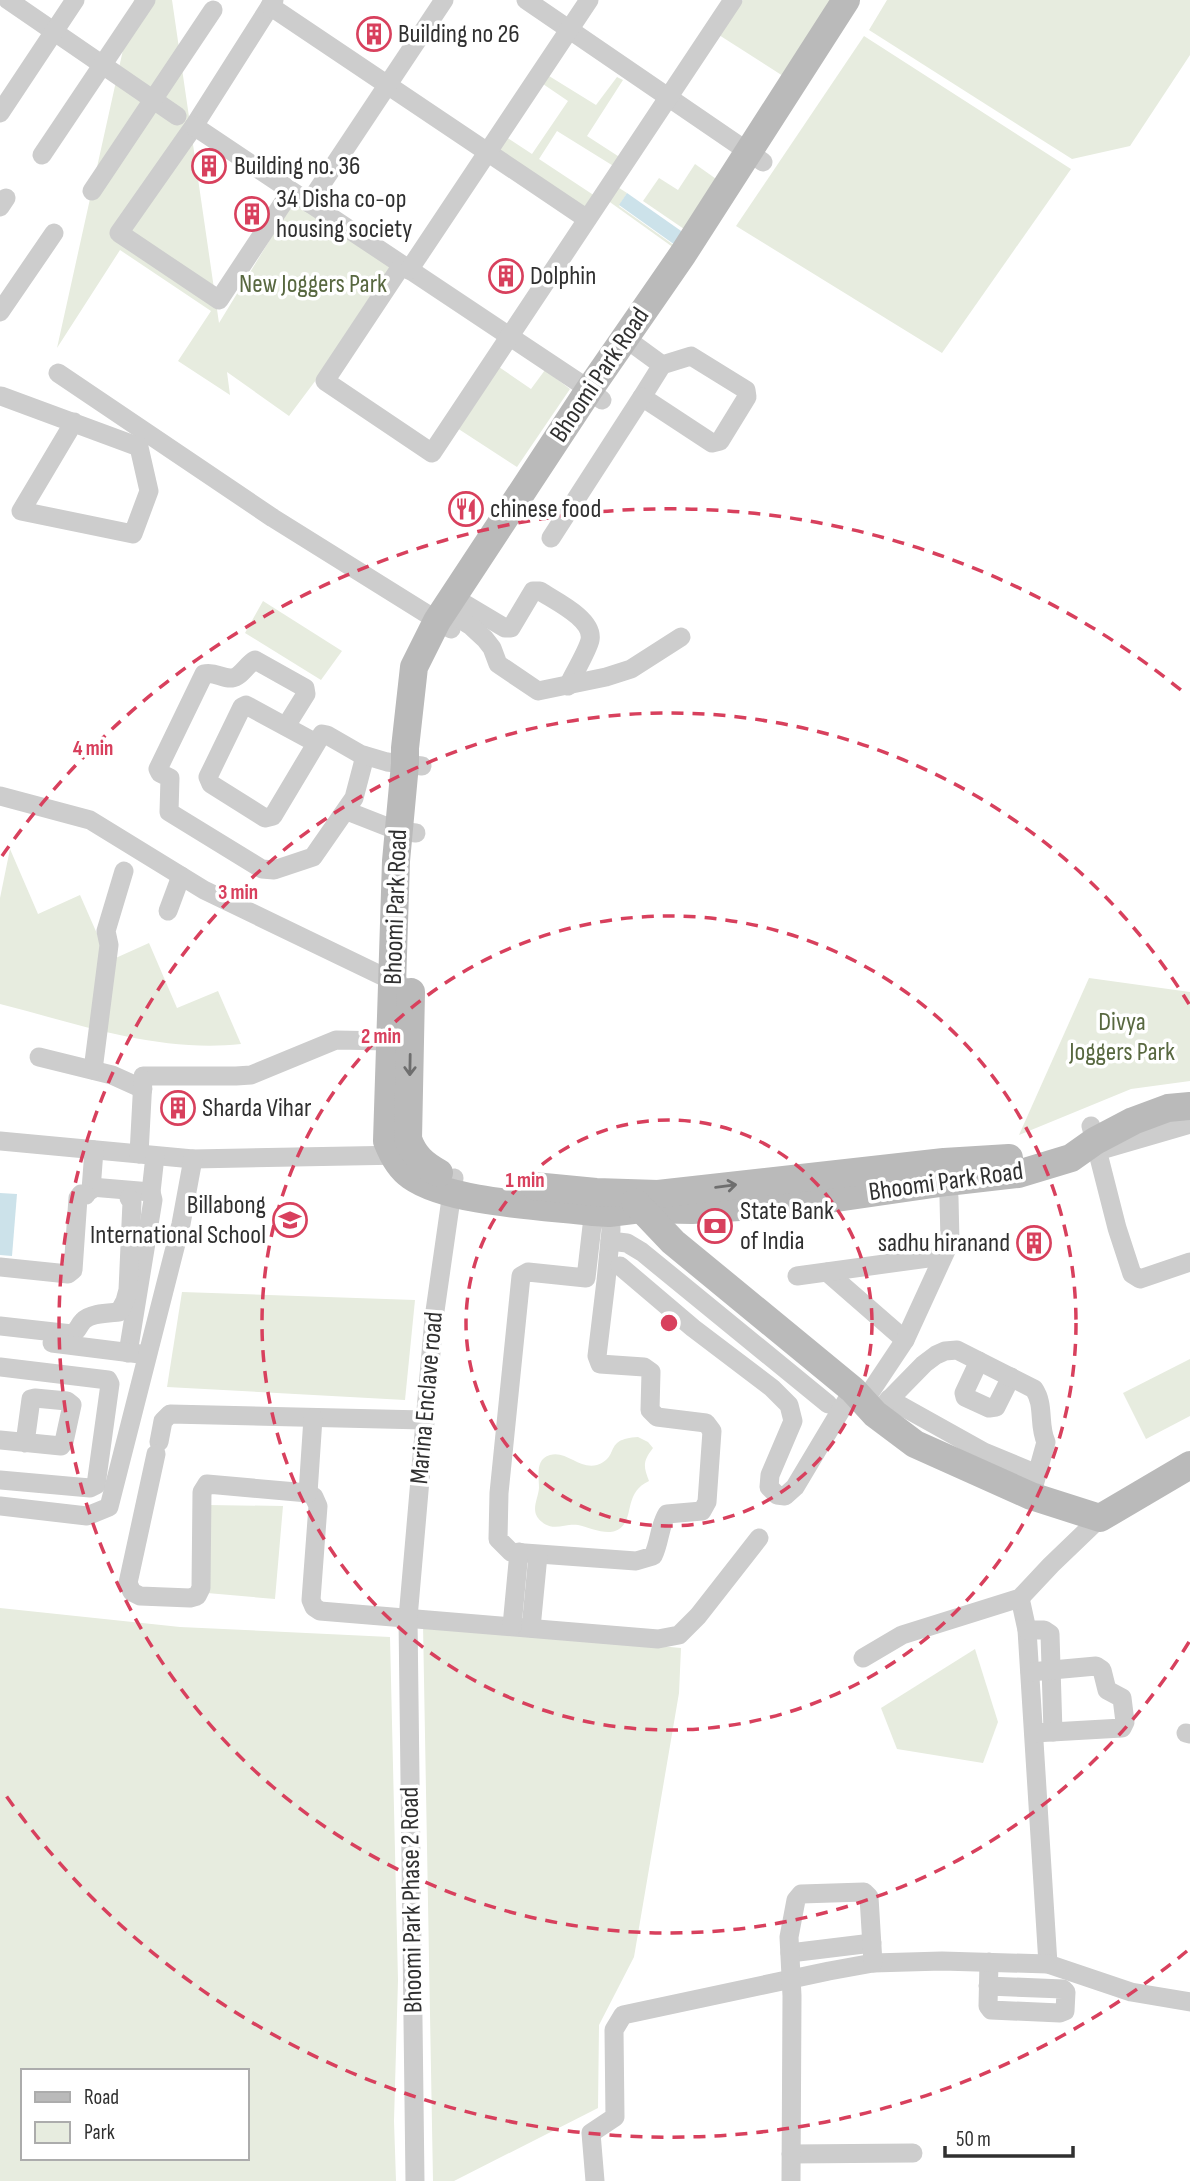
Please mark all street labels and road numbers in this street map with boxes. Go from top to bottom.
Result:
street label: Bhoomi Park Road [544,302,656,448]
street label: Bhoomi Park Road [378,829,414,985]
street label: Bhoomi Park Road [867,1156,1025,1208]
street label: Marina Enclave road [404,1310,450,1486]
street label: Bhoomi Park Phase 2 Road [395,1787,429,2013]

